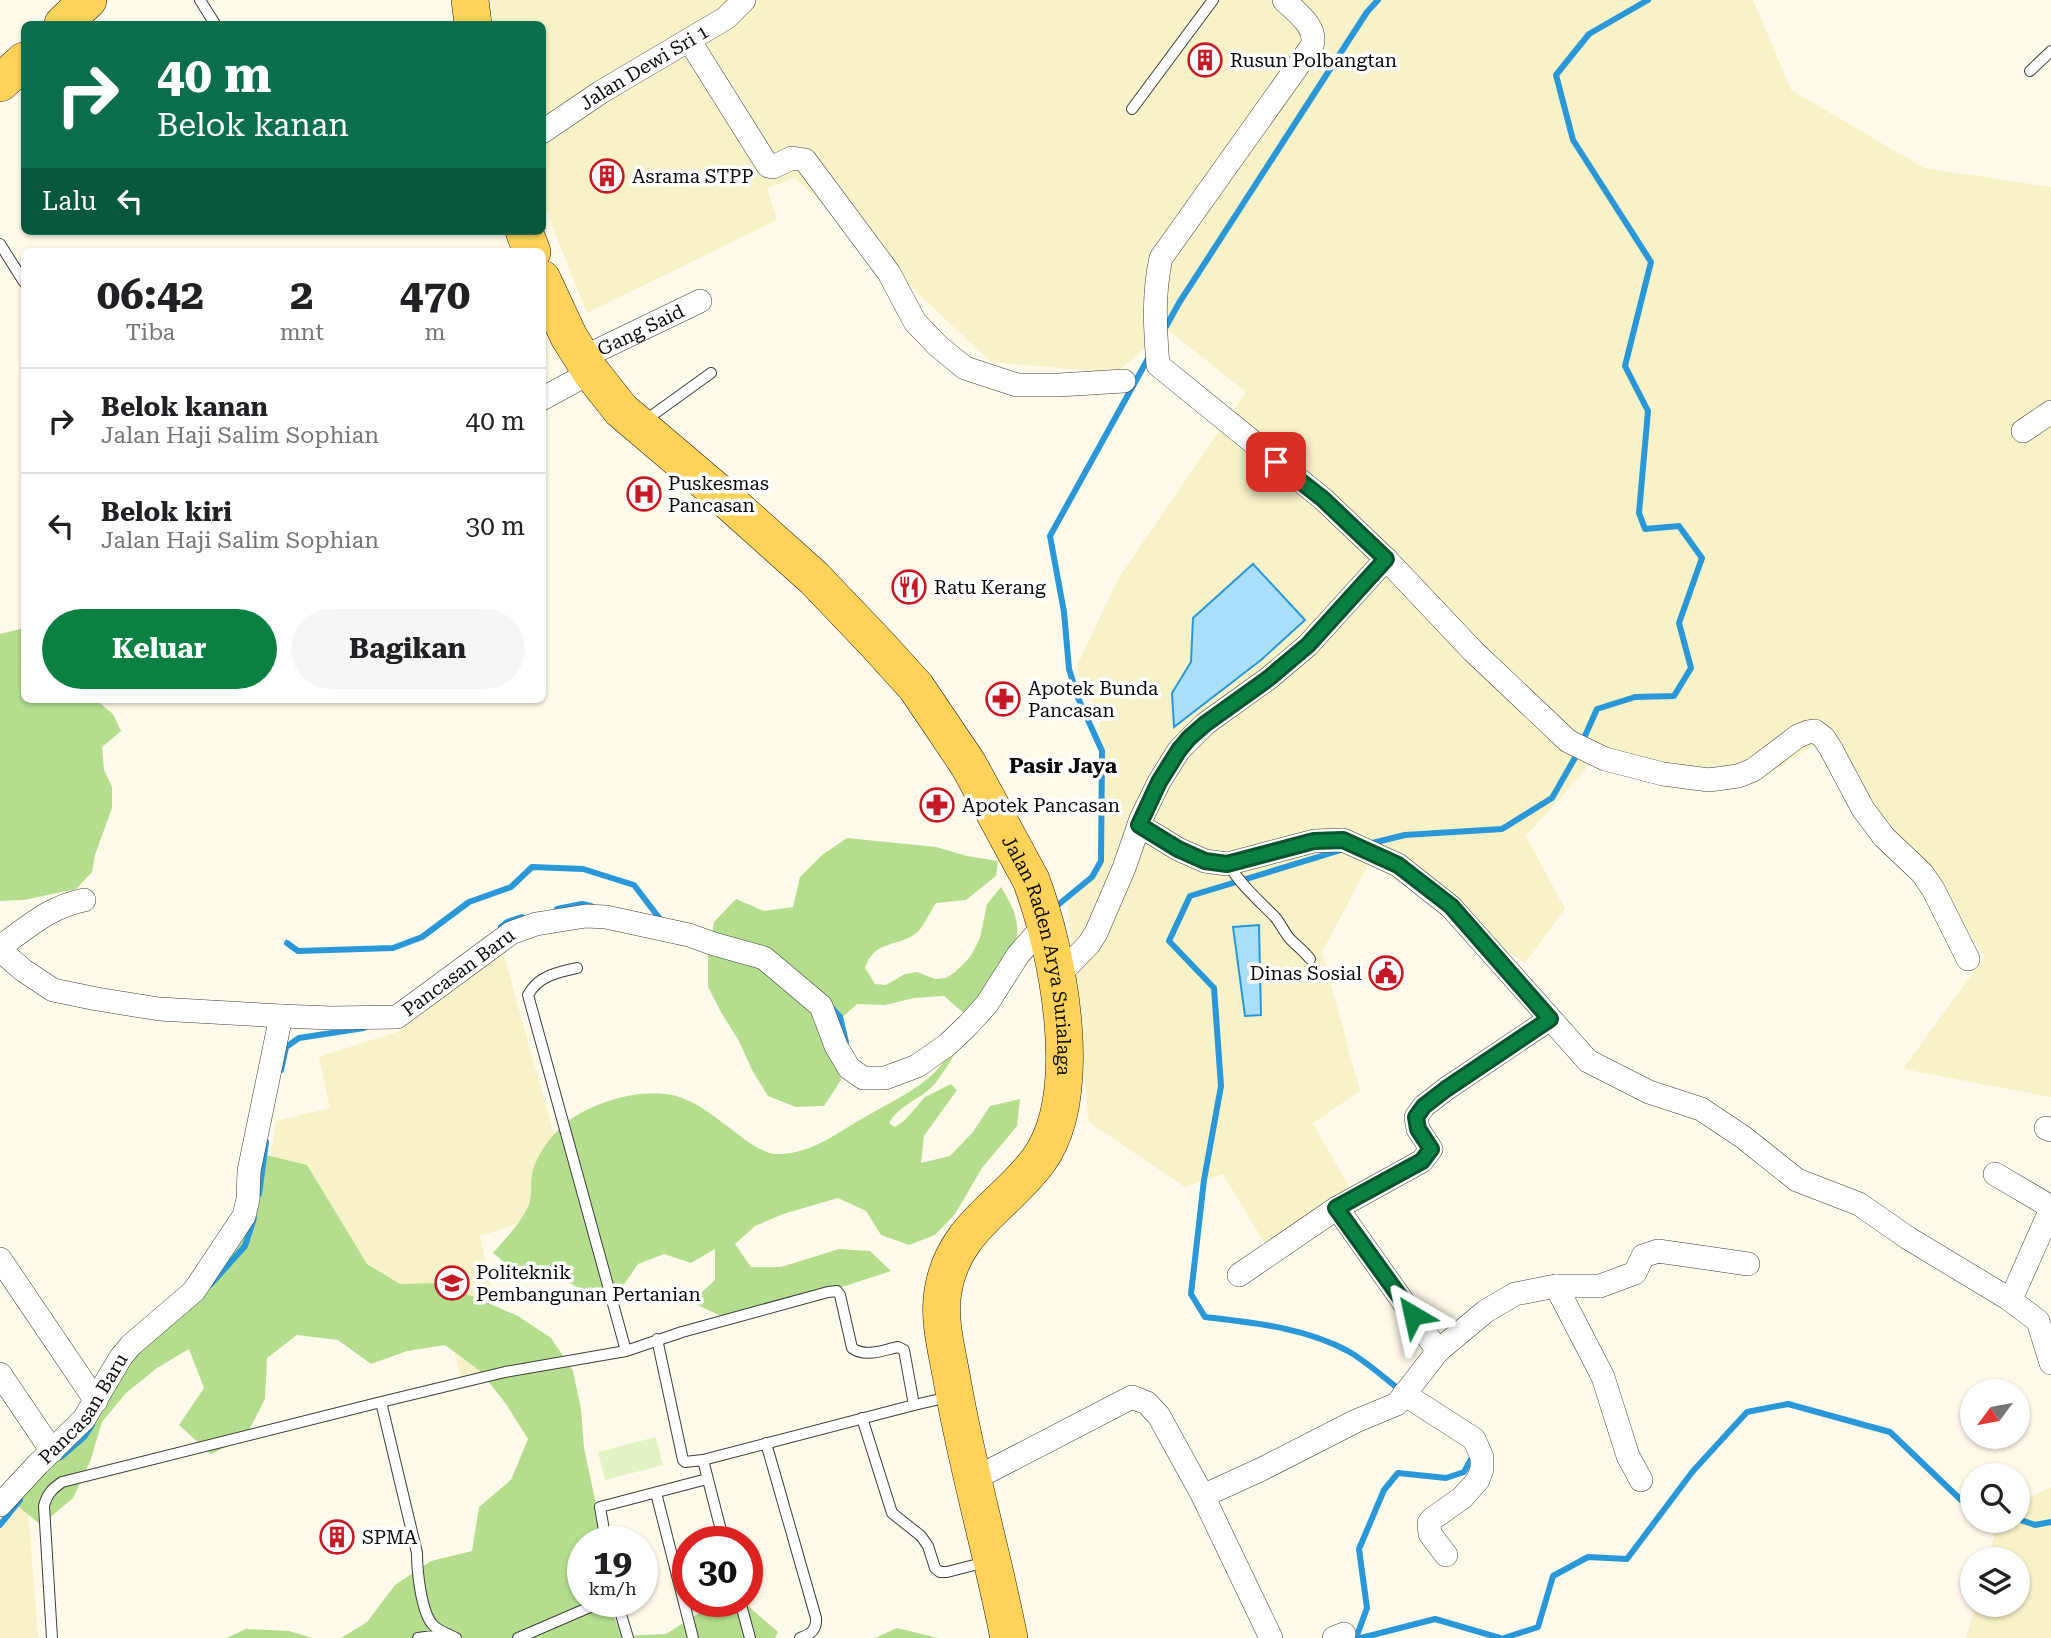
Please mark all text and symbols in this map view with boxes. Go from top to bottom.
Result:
street label: Jalan Dewi Sri 1 [575,20,713,115]
building icon: Rusun Polbangtan [1186,41,1224,79]
text: 40 m [157,47,272,104]
icon: right [42,49,133,140]
place label: Rusun Polbangtan [1230,49,1397,72]
text: Belok kanan [157,106,349,144]
building icon: Asrama STPP [588,157,626,195]
place label: Asrama STPP [632,165,753,188]
icon: left [111,182,149,220]
text: Lalu [42,186,97,216]
text: 06:42 [97,270,204,319]
text: 2 [290,270,314,319]
text: 470 [400,270,470,319]
street label: Gang Said [594,299,688,361]
text: Tiba [125,319,175,346]
text: mnt [280,319,324,346]
text: m [425,319,446,346]
text: Belok kanan [101,392,268,422]
icon: right [42,402,80,440]
text: 40 m [466,406,525,436]
text: Jalan Haji Salim Sophian [101,422,379,449]
pin [1246,432,1306,492]
icon: arrive [1257,443,1295,481]
place label: Puskesmas Pancasan [668,472,769,517]
hospital icon: Puskesmas Pancasan [625,475,663,513]
text: Belok kiri [101,497,232,527]
icon: left [42,507,80,545]
text: 30 m [466,511,525,541]
text: Jalan Haji Salim Sophian [101,527,379,554]
restaurant icon: Ratu Kerang [890,568,928,606]
place label: Ratu Kerang [934,576,1046,599]
button: Keluar [42,609,277,689]
button: Bagikan [291,609,525,689]
place label: Apotek Bunda Pancasan [1028,677,1159,722]
pharmacy icon: Apotek Bunda Pancasan [984,680,1022,718]
district label: Pasir Jaya [1009,754,1118,778]
pharmacy icon: Apotek Pancasan [918,786,956,824]
place label: Apotek Pancasan [962,794,1120,817]
street label: Jalan Raden Arya Surialaga [997,831,1076,1077]
street label: Pancasan Baru [398,923,519,1021]
public building icon: Dinas Sosial [1367,954,1405,992]
place label: Dinas Sosial [1250,962,1362,985]
place label: Politeknik Pembangunan Pertanian [476,1261,701,1306]
school or university icon: Politeknik Pembangunan Pertanian [433,1264,471,1302]
position arrow [1376,1278,1450,1352]
street label: Pancasan Baru [34,1349,133,1469]
north arrow [1960,1379,2030,1449]
map controls [1960,1379,2030,1617]
button: search [1960,1463,2030,1533]
building icon: SPMA [318,1518,356,1556]
place label: SPMA [362,1526,418,1549]
speed limit sign: 30 [672,1526,763,1617]
text: 19 [593,1542,632,1583]
button: layers [1960,1547,2030,1617]
text: km/h [588,1578,637,1599]

